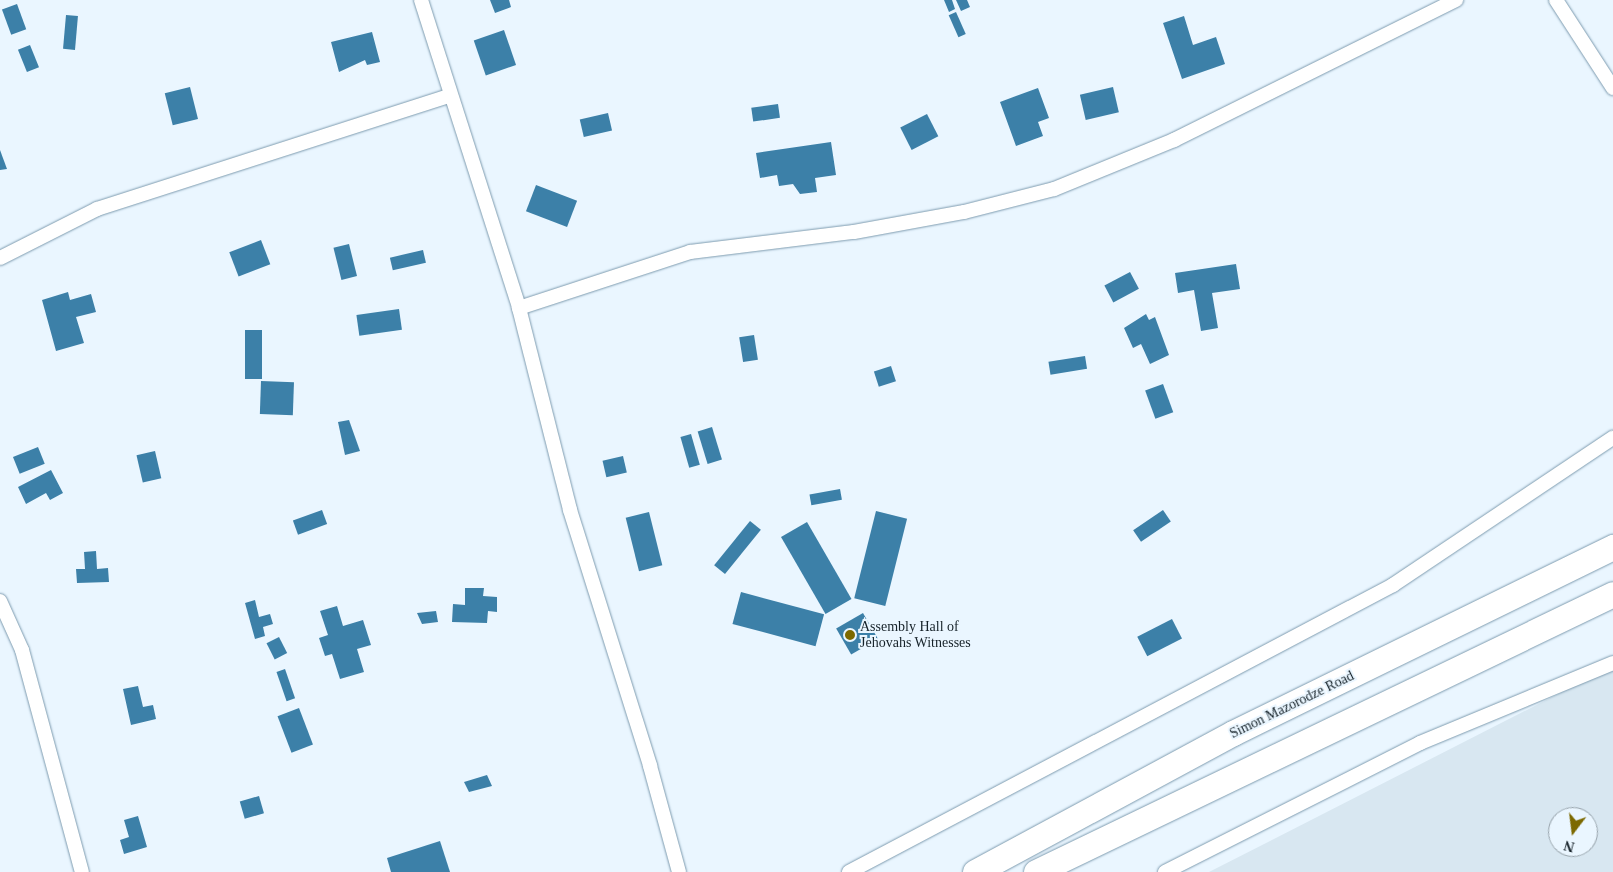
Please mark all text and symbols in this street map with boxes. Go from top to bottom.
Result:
place label: Assembly Hall of Jehovahs Witnesses [860,619,971,652]
marker: Assembly Hall of Jehovahs Witnesses [844,629,856,641]
street label: Simon Mazorodze Road [1227,668,1357,742]
north arrow [1548,807,1598,857]
text: N [1562,837,1576,855]

